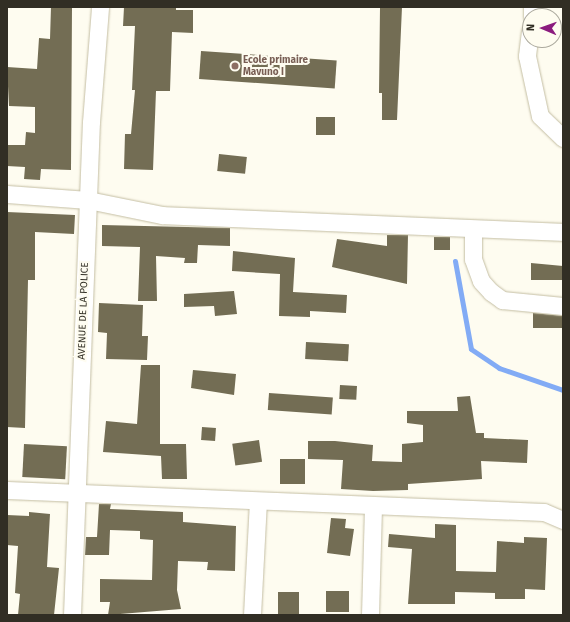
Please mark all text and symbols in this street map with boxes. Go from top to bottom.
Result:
north arrow [522,8,562,48]
text: N [524,24,537,31]
place label: Ecole primaire Mavuno I [243,54,308,78]
marker: Ecole primaire Mavuno I [230,61,240,71]
street label: AVENUE DE LA POLICE [76,262,92,360]

